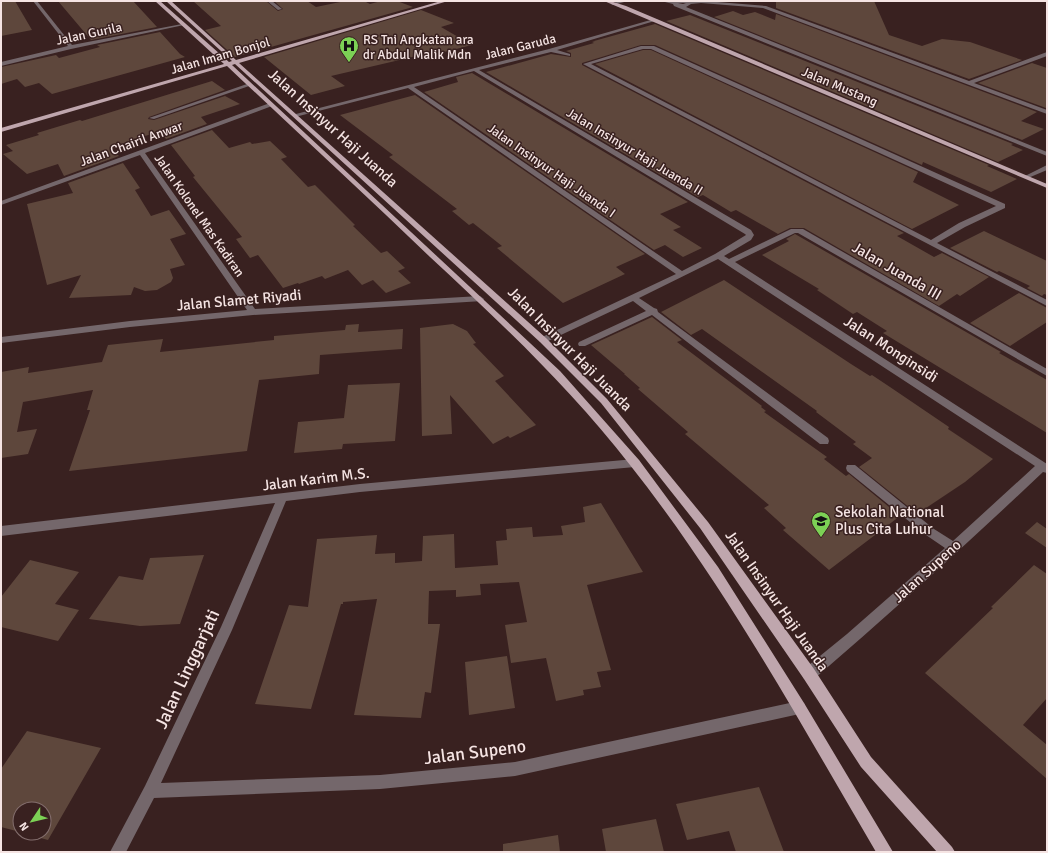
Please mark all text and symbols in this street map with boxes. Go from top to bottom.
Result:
street label: Jalan Gurila [55,19,124,49]
street label: Jalan Garuda [483,30,557,64]
place label: RS Tni Angkatan ara dr Abdul Malik Mdn [363,32,474,63]
street label: Jalan Imam Bonjol [169,34,272,78]
hospital icon: RS Tni Angkatan ara dr Abdul Malik Mdn [338,35,360,63]
street label: Jalan Mustang [799,64,880,110]
street label: Jalan Insinyur Haji Juanda [264,65,402,191]
street label: Jalan Insinyur Haji Juanda II [563,105,706,199]
street label: Jalan Chairil Anwar [78,118,185,170]
street label: Jalan Insinyur Haji Juanda I [484,121,618,221]
street label: Jalan Kolonel Mas Kadiran [151,151,248,280]
street label: Jalan Juanda III [849,238,945,304]
street label: Jalan Insinyur Haji Juanda [504,283,636,415]
street label: Jalan Slamet Riyadi [176,286,302,314]
street label: Jalan Monginsidi [841,312,941,386]
street label: Jalan Karim M.S. [262,464,370,494]
place label: Sekolah National Plus Cita Luhur [835,503,944,538]
school or university icon: Sekolah National Plus Cita Luhur [810,510,832,538]
street label: Jalan Insinyur Haji Juanda [721,527,833,675]
street label: Jalan Supeno [889,536,965,606]
street label: Jalan Linggarjati [150,606,224,732]
street label: Jalan Supeno [423,735,527,769]
north arrow [12,801,52,841]
text: N [17,820,32,833]

